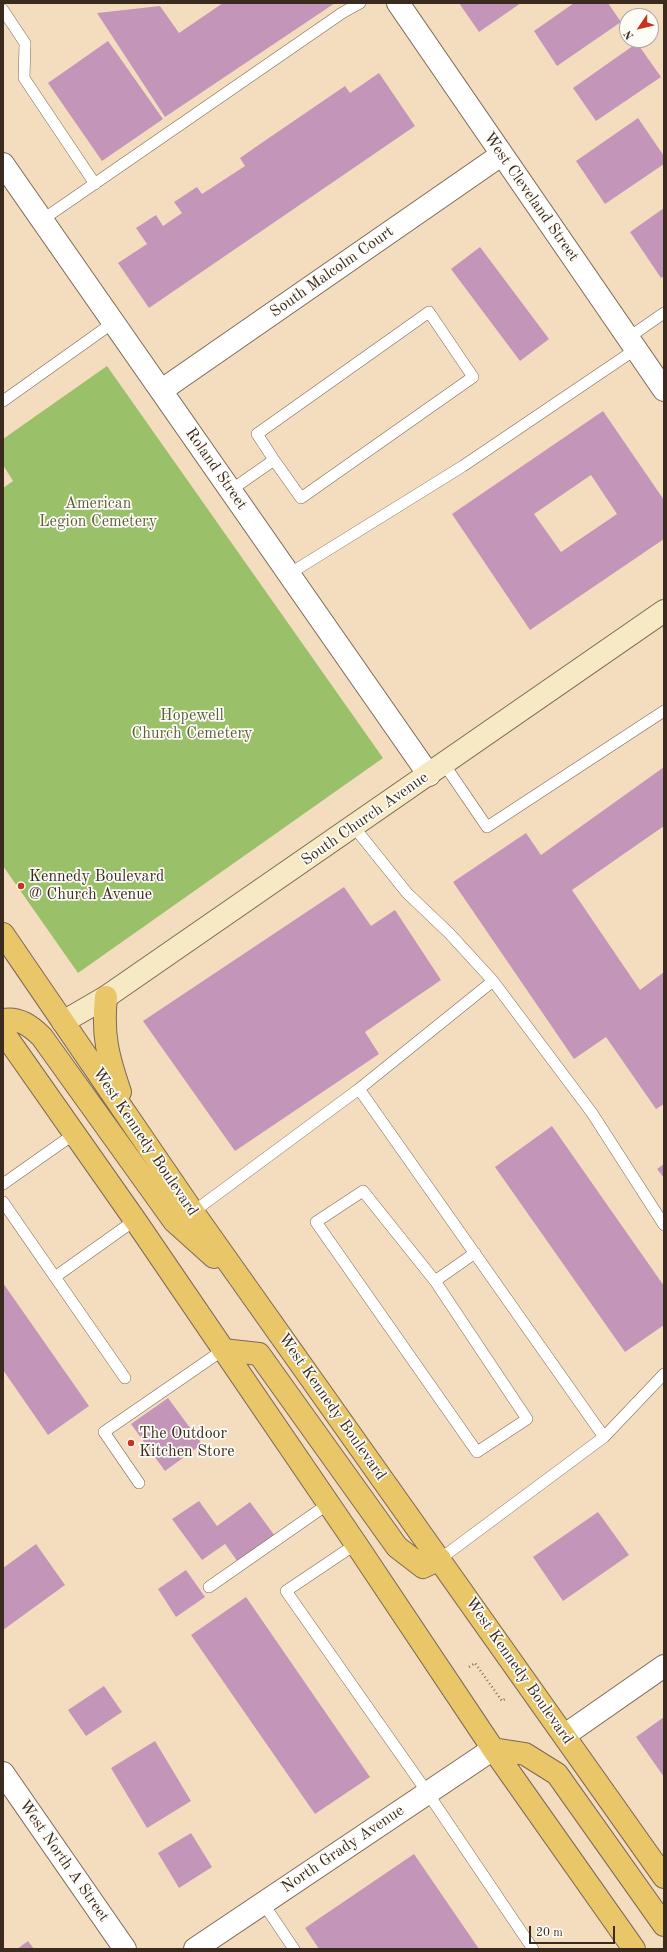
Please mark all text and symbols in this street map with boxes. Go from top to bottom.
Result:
north arrow [619,8,659,48]
text: N [623,28,636,41]
street label: West Cleveland Street [479,129,583,265]
street label: South Malcolm Court [266,222,398,322]
street label: Roland Street [181,424,251,514]
park label: American Legion Cemetery [39,494,157,532]
park label: Hopewell Church Cemetery [132,706,252,744]
street label: South Church Avenue [298,768,432,870]
place label: Kennedy Boulevard @ Church Avenue [29,867,164,905]
marker: Kennedy Boulevard @ Church Avenue [16,881,26,891]
street label: West Kennedy Boulevard [88,1064,202,1220]
street label: West Kennedy Boulevard [274,1330,390,1484]
place label: The Outdoor Kitchen Store [139,1424,235,1462]
marker: The Outdoor Kitchen Store [126,1438,136,1448]
street label: West Kennedy Boulevard [461,1594,577,1748]
street label: West North A Street [15,1796,113,1926]
street label: North Grady Avenue [278,1801,408,1897]
scale bar [531,1918,617,1944]
text: 20 m [536,1927,563,1939]

